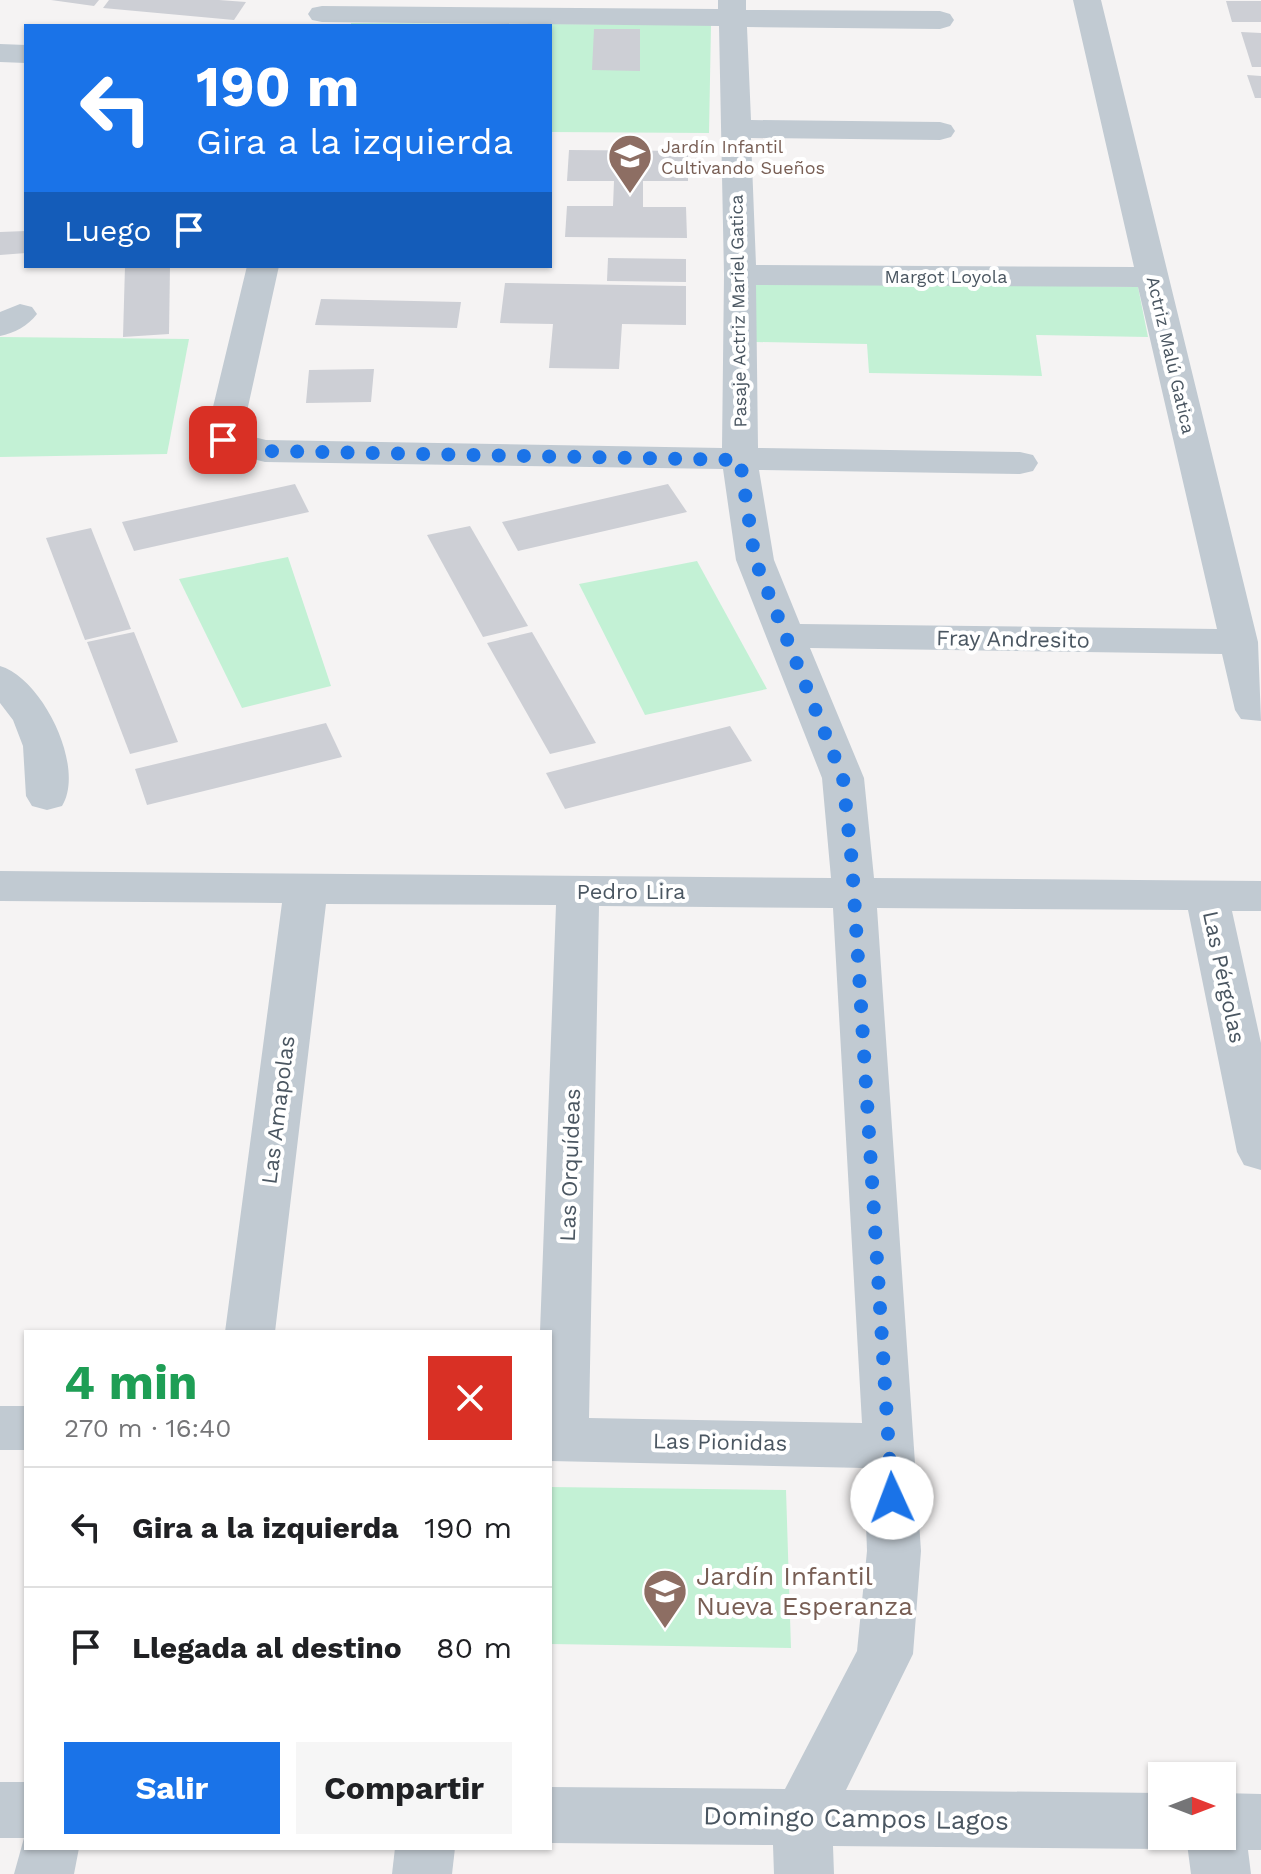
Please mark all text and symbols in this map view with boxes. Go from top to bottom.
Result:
text: 190 m [196,54,359,120]
icon: left [64,56,168,160]
text: Gira a la izquierda [196,121,513,163]
school or university icon: Jardín Infantil Cultivando Sueños [606,132,654,195]
place label: Jardín Infantil Cultivando Sueños [661,136,825,178]
street label: Pasaje Actriz Mariel Gatica [725,194,751,428]
icon: arrive [167,208,211,252]
text: Luego [64,213,151,248]
street label: Margot Loyola [884,266,1008,287]
street label: Actriz Malú Gatica [1143,274,1199,436]
pin [189,406,257,474]
icon: arrive [201,418,245,462]
street label: Fray Andresito [936,625,1090,653]
street label: Pedro Lira [576,879,686,904]
street label: Las Pérgolas [1198,909,1250,1045]
street label: Las Amapolas [256,1034,300,1186]
street label: Las Orquídeas [555,1088,585,1242]
text: 4 min [64,1354,198,1411]
button: close [428,1356,512,1440]
text: 270 m · 16:40 [64,1413,231,1443]
street label: Las Pionidas [653,1428,787,1456]
position arrow [850,1456,934,1540]
icon: left [64,1505,108,1549]
text: Gira a la izquierda [132,1510,399,1545]
text: 190 m [424,1510,512,1545]
place label: Jardín Infantil Nueva Esperanza [696,1561,913,1621]
school or university icon: Jardín Infantil Nueva Esperanza [641,1567,689,1630]
icon: arrive [64,1625,108,1669]
text: Llegada al destino [132,1630,402,1665]
text: 80 m [436,1630,512,1665]
button: Salir [64,1742,280,1834]
button: Compartir [296,1742,512,1834]
north arrow [1148,1762,1236,1850]
map controls [1148,1762,1236,1850]
street label: Domingo Campos Lagos [703,1800,1009,1836]

